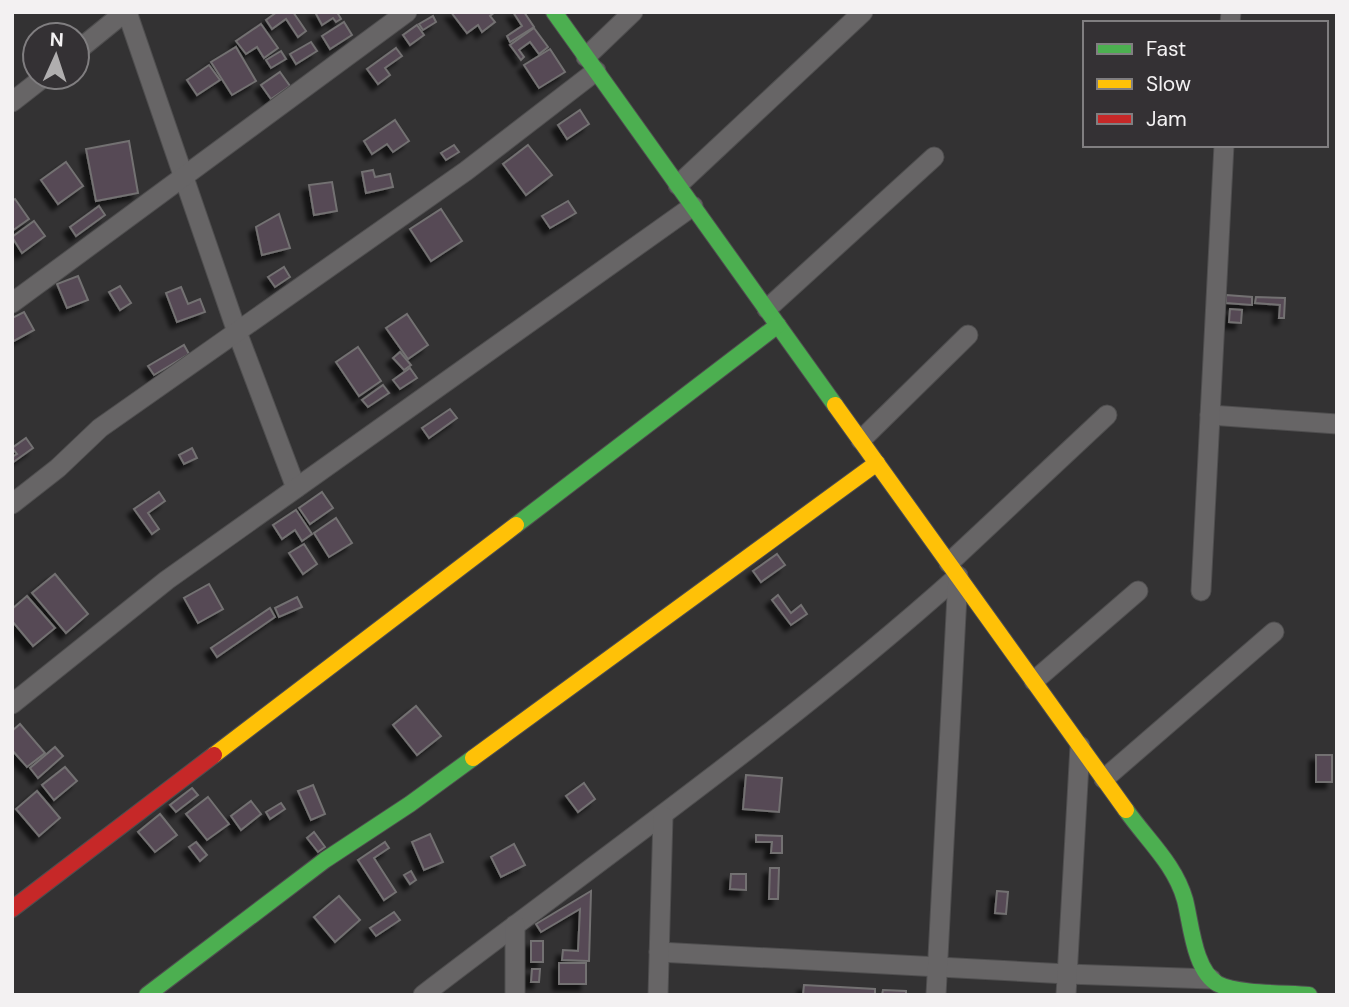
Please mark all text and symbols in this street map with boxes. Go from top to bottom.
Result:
north arrow [21,21,91,91]
legend [1083,21,1328,147]
text: N [49,27,64,52]
text: Fast [1146,35,1186,63]
text: Slow [1146,70,1191,98]
text: Jam [1146,105,1187,133]

